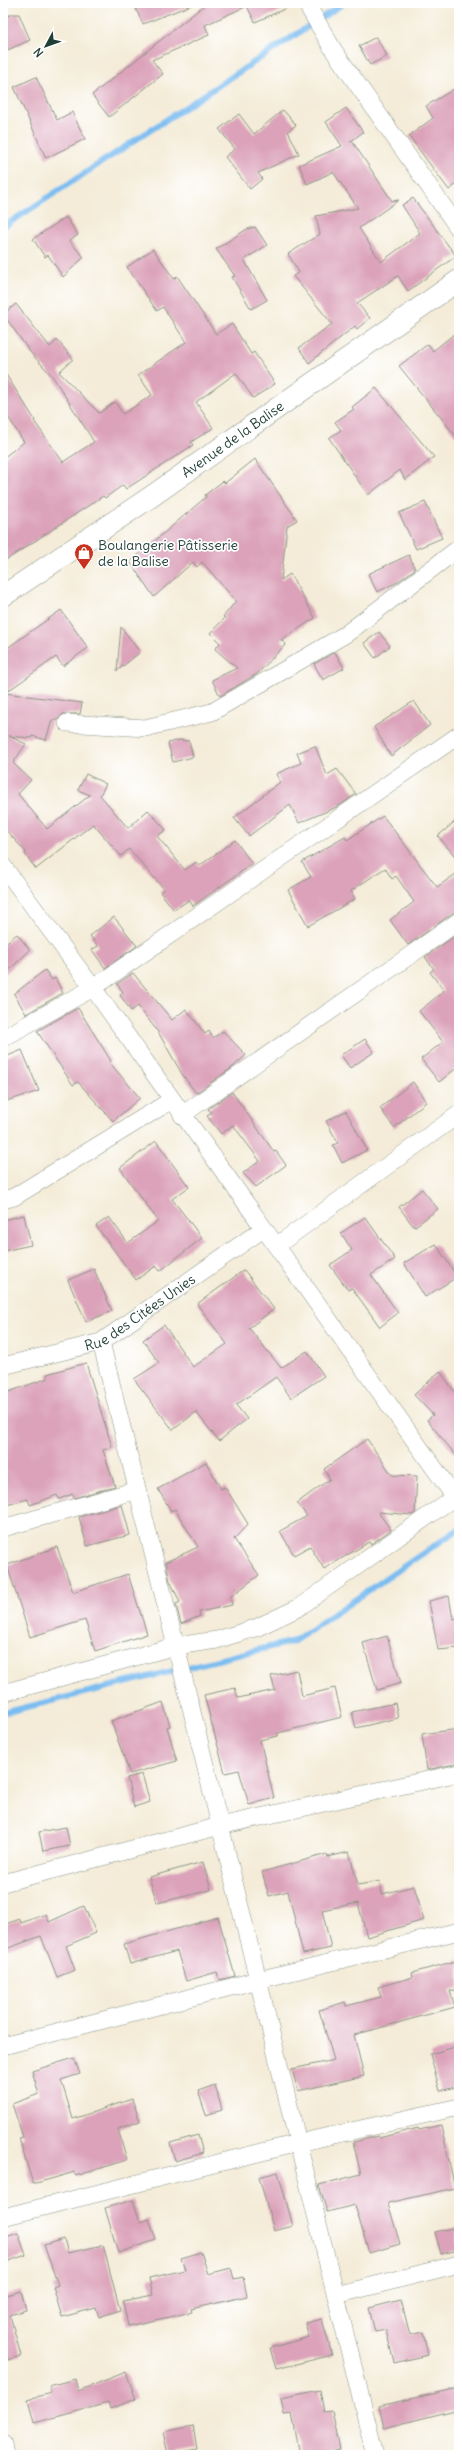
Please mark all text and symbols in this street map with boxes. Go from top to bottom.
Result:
north arrow [26,26,66,66]
text: N [31,45,46,60]
street label: Avenue de la Balise [178,397,287,482]
place label: Boulangerie Pâtisserie de la Balise [98,536,238,570]
shop icon: Boulangerie Pâtisserie de la Balise [73,542,95,570]
street label: Rue des Citées Unies [83,1270,199,1355]

